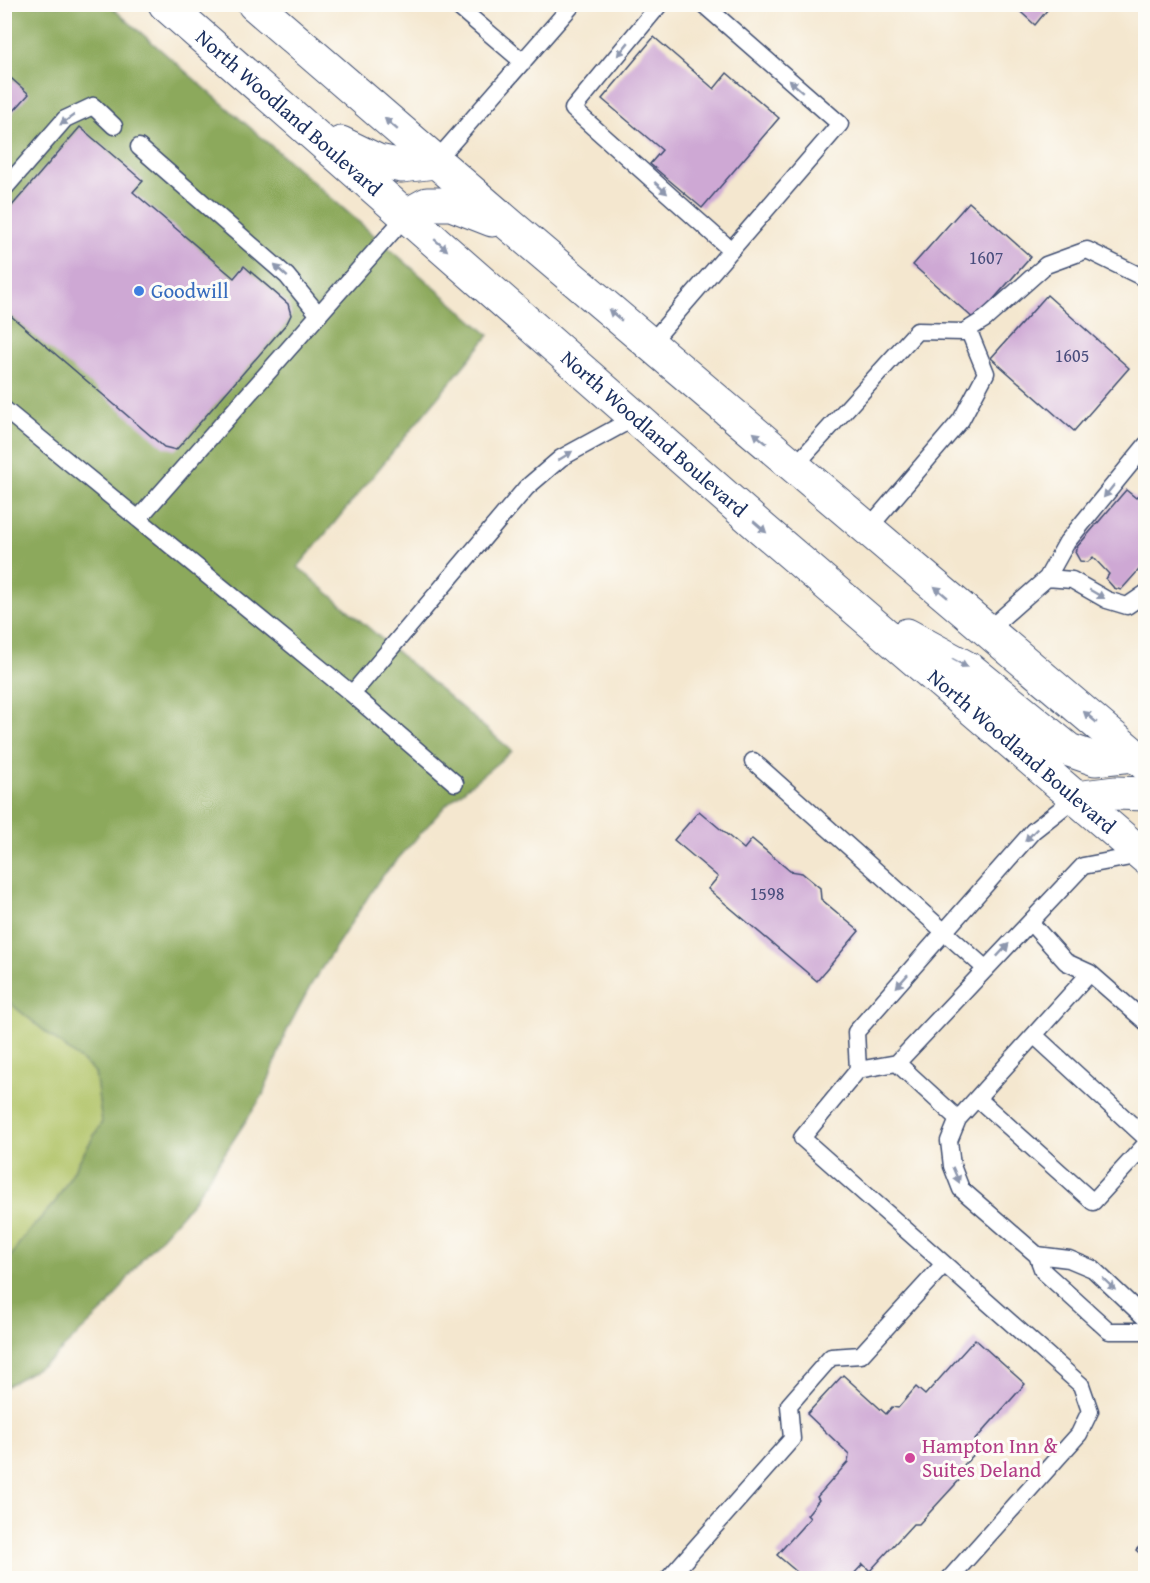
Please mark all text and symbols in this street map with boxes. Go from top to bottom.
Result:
street label: North Woodland Boulevard [189,22,390,204]
one-way arrow [617,42,629,57]
one-way arrow [788,79,804,92]
one-way arrow [59,114,75,126]
one-way arrow [383,117,399,130]
one-way arrow [653,181,668,195]
one-way arrow [433,238,448,251]
house number: 1607 [969,244,1003,271]
one-way arrow [274,264,289,278]
place label: Goodwill [151,275,229,306]
marker: Goodwill [132,284,146,298]
one-way arrow [607,308,623,321]
house number: 1605 [1055,342,1089,369]
street label: North Woodland Boulevard [554,343,755,525]
one-way arrow [753,432,768,445]
one-way arrow [557,451,573,462]
one-way arrow [1103,483,1116,498]
one-way arrow [753,520,768,533]
one-way arrow [933,585,949,598]
one-way arrow [1089,589,1106,599]
one-way arrow [951,658,968,668]
street label: North Woodland Boulevard [921,661,1124,841]
one-way arrow [1082,712,1097,724]
one-way arrow [1024,828,1038,842]
house number: 1598 [750,880,784,907]
one-way arrow [996,943,1010,958]
one-way arrow [895,973,908,989]
one-way arrow [952,1166,961,1184]
one-way arrow [1101,1277,1116,1291]
place label: Hampton Inn & Suites Deland [922,1430,1059,1485]
marker: Hampton Inn & Suites Deland [903,1451,917,1465]

